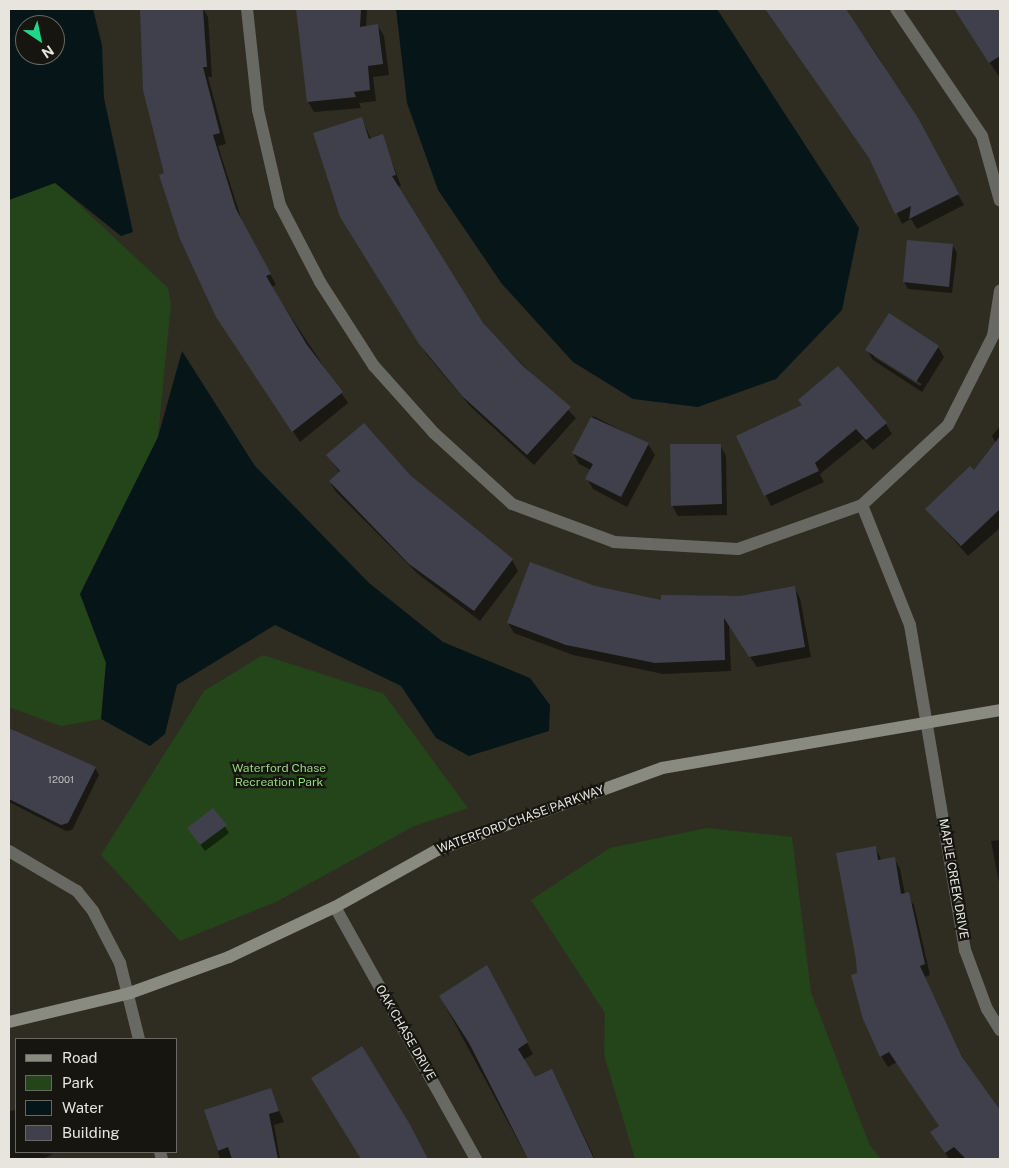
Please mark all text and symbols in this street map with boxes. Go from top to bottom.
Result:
north arrow [15,15,65,65]
text: N [39,42,57,61]
park label: Waterford Chase Recreation Park [232,762,326,790]
house number: 12001 [48,774,74,786]
street label: WATERFORD CHASE PARKWAY [436,783,606,857]
street label: MAPLE CREEK DRIVE [935,818,971,940]
street label: OAK CHASE DRIVE [372,983,438,1083]
legend [15,1038,178,1153]
text: Road [62,1049,98,1066]
text: Park [62,1074,94,1091]
text: Water [62,1099,104,1116]
text: Building [62,1124,120,1141]

